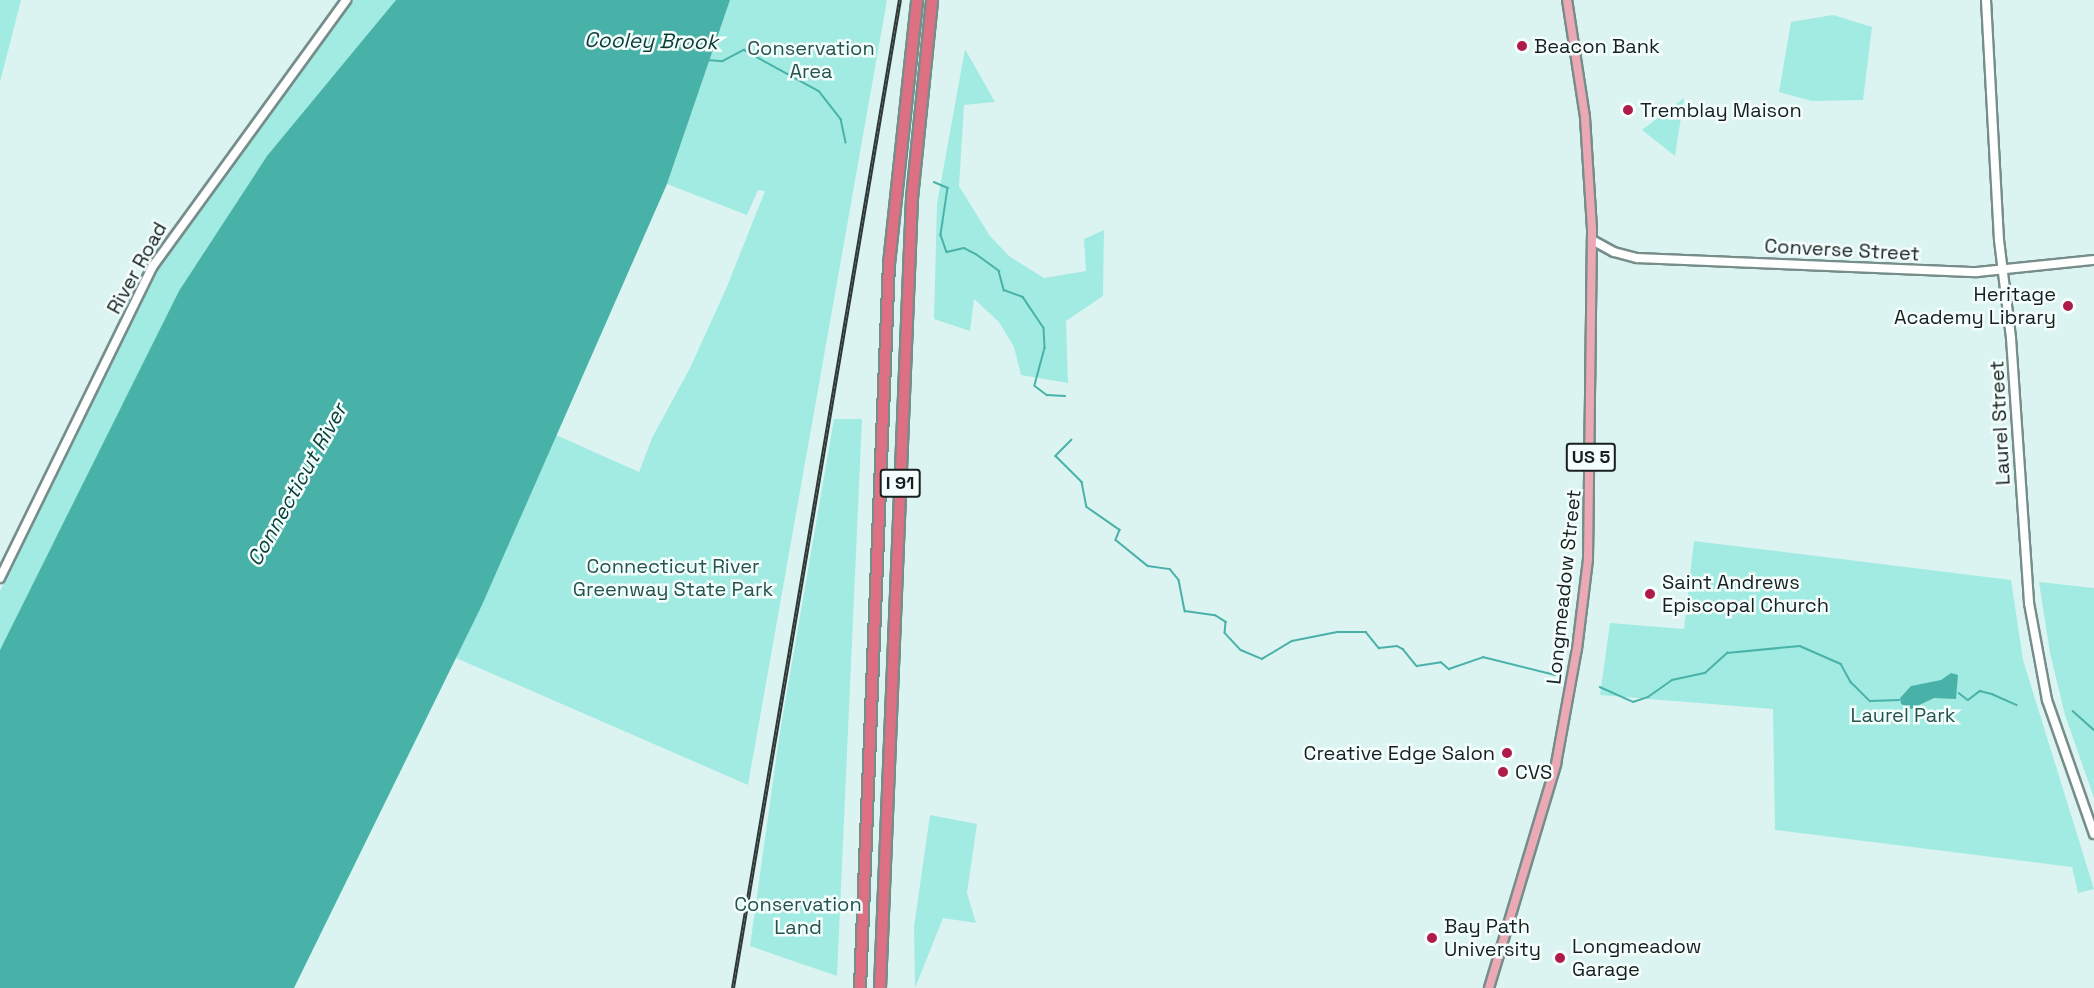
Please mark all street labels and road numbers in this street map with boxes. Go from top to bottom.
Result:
street label: River Road [102,218,172,318]
street label: Converse Street [1764,234,1920,266]
street label: Laurel Street [1985,360,2015,486]
road number: US 5 [1566,442,1616,472]
road number: I 91 [879,468,921,498]
street label: Longmeadow Street [1542,488,1586,686]

